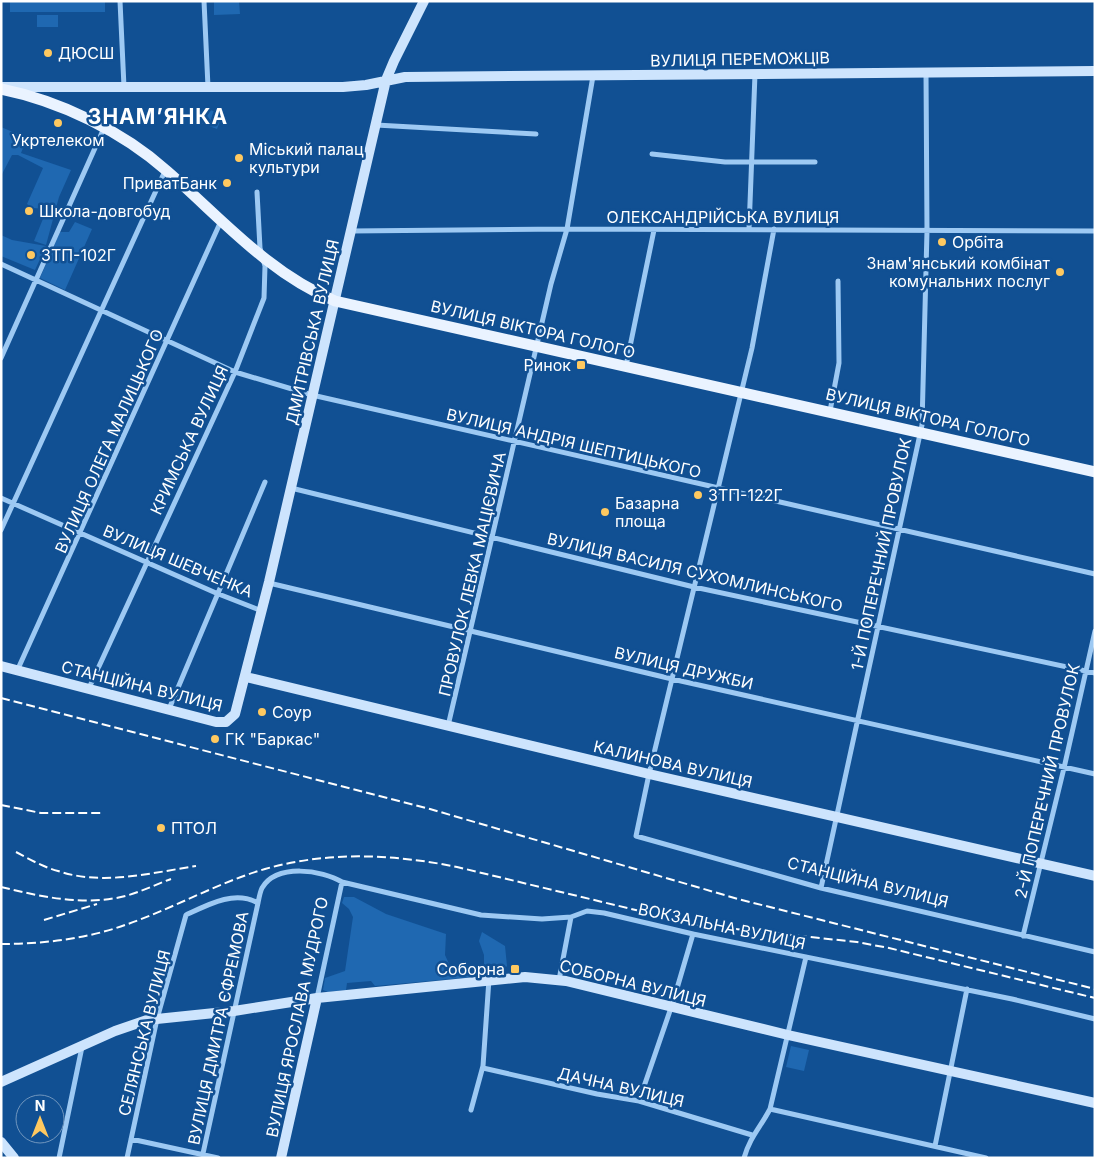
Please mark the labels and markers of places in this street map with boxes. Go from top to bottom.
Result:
place label: ДЮСШ [58,43,114,63]
marker: ДЮСШ [42,47,54,59]
marker: Укртелеком [52,117,64,129]
place label: Укртелеком [11,130,105,150]
place label: Міський палац культури [249,139,364,177]
marker: Міський палац культури [233,152,245,164]
place label: ПриватБанк [123,173,217,193]
marker: ПриватБанк [221,177,233,189]
place label: Школа-довгобуд [39,201,171,221]
marker: Школа-довгобуд [23,205,35,217]
place label: Орбіта [952,232,1004,252]
marker: Орбіта [936,236,948,248]
place label: ЗТП-102Г [41,245,116,265]
marker: ЗТП-102Г [25,249,37,261]
place label: Знам'янський комбінат комунальних послуг [867,253,1051,291]
marker: Знам'янський комбінат комунальних послуг [1054,266,1066,278]
place label: Ринок [524,355,571,375]
marker: Ринок [575,359,587,371]
place label: ЗТП-122Г [708,485,783,505]
marker: ЗТП-122Г [692,489,704,501]
place label: Базарна площа [615,493,679,531]
marker: Базарна площа [599,506,611,518]
place label: Соур [272,702,312,722]
marker: Соур [256,706,268,718]
place label: ГК "Баркас" [225,729,320,749]
marker: ГК "Баркас" [209,733,221,745]
place label: ПТОЛ [171,818,217,838]
marker: ПТОЛ [155,822,167,834]
place label: Соборна [436,959,505,979]
marker: Соборна [509,963,521,975]

